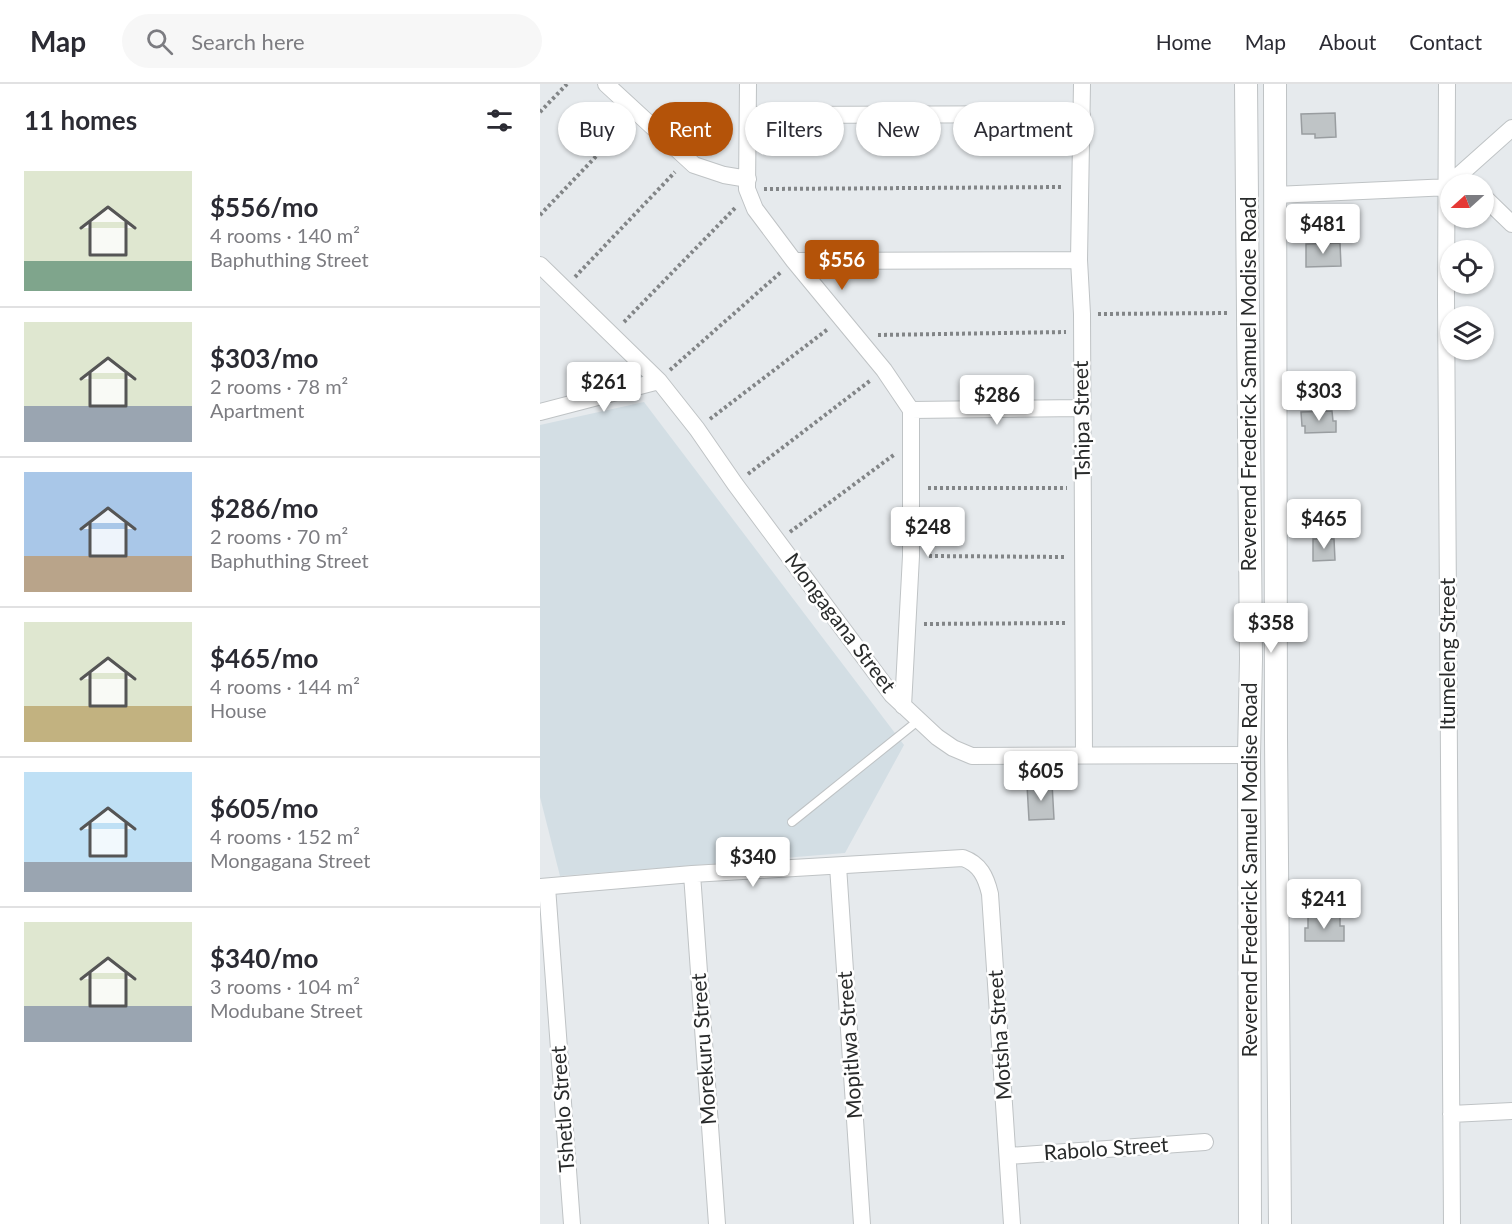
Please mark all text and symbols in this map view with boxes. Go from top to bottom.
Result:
search box [122,14,542,68]
text: Map [30,24,86,58]
icon: search [143,25,176,58]
text: Search here [191,28,305,55]
text: Home [1156,29,1212,54]
text: Map [1245,29,1286,54]
text: About [1319,29,1376,54]
text: Contact [1409,29,1482,54]
chip: Buy [558,102,636,156]
chip: Rent [648,102,733,156]
chip: Filters [745,102,844,156]
chip: New [856,102,941,156]
chip: Apartment [953,102,1094,156]
text: 11 homes [24,104,137,136]
icon: filters [483,104,516,137]
north arrow [1440,174,1494,228]
map controls [1440,174,1494,360]
text: $556/mo [210,191,318,223]
icon: home [72,195,144,267]
street label: Reverend Frederick Samuel Modise Road [1235,196,1260,572]
pin: $481 [1287,204,1359,255]
text: $481 [1300,211,1346,235]
text: 4 rooms · 140 m² [210,223,360,247]
pin: $556 [806,240,878,291]
button: locate [1440,240,1494,294]
text: Baphuthing Street [210,247,369,271]
text: $556 [819,247,865,271]
button: layers [1440,306,1494,360]
text: $303/mo [210,342,318,374]
icon: home [72,346,144,418]
street label: Tshipa Street [1067,360,1094,480]
pin: $261 [568,362,640,413]
text: $261 [581,369,627,393]
pin: $303 [1283,371,1355,422]
text: 2 rooms · 78 m² [210,374,348,398]
pin: $286 [961,375,1033,426]
text: $303 [1296,378,1342,402]
text: $286 [974,382,1020,406]
text: Apartment [210,398,304,422]
text: $286/mo [210,492,318,524]
icon: home [72,496,144,568]
pin: $465 [1288,499,1360,550]
text: $465 [1301,506,1347,530]
pin: $248 [892,507,964,558]
text: $248 [905,514,951,538]
text: 2 rooms · 70 m² [210,524,348,548]
street label: Mongagana Street [781,547,902,697]
text: Baphuthing Street [210,548,369,572]
street label: Itumeleng Street [1434,577,1459,730]
pin: $358 [1235,603,1307,654]
text: $358 [1248,610,1294,634]
text: $465/mo [210,642,318,674]
icon: home [72,646,144,718]
text: 4 rooms · 144 m² [210,674,360,698]
street label: Reverend Frederick Samuel Modise Road [1236,682,1261,1058]
text: House [210,698,267,722]
pin: $605 [1005,751,1077,802]
text: $605 [1018,758,1064,782]
text: $605/mo [210,792,318,824]
icon: home [72,796,144,868]
text: 4 rooms · 152 m² [210,824,360,848]
pin: $340 [717,837,789,888]
text: $340 [730,844,776,868]
text: Mongagana Street [210,848,370,872]
pin: $241 [1288,879,1360,930]
text: $241 [1301,886,1347,910]
text: $340/mo [210,942,318,974]
icon: home [72,946,144,1018]
street label: Motsha Street [981,969,1016,1101]
street label: Mopitlwa Street [831,970,866,1120]
street label: Morekuru Street [685,972,720,1126]
text: 3 rooms · 104 m² [210,974,360,998]
text: Modubane Street [210,998,363,1022]
street label: Tshetlo Street [545,1044,578,1173]
street label: Rabolo Street [1043,1131,1169,1164]

